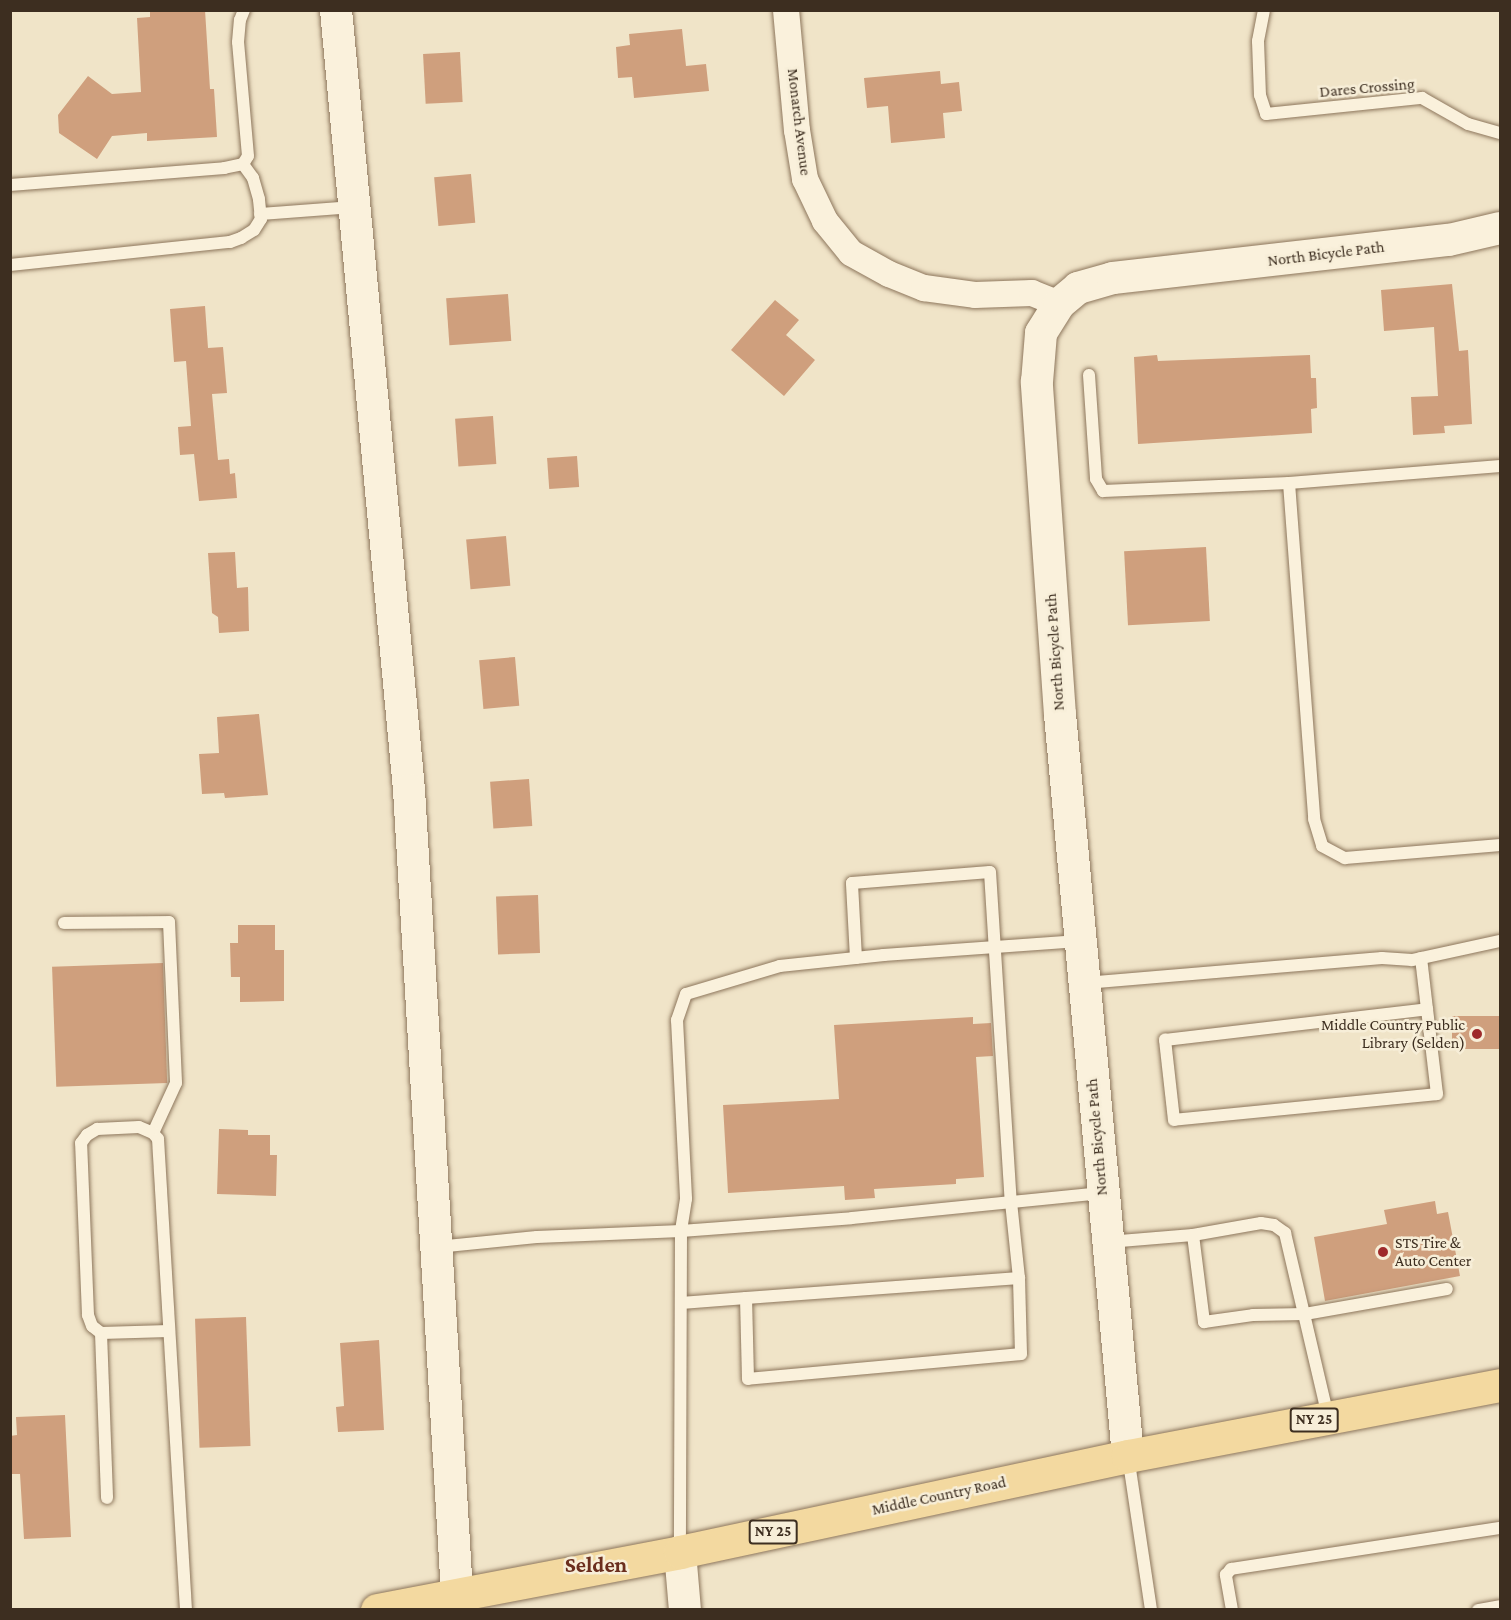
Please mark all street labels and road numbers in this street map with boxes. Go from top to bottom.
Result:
street label: Monarch Avenue [783,67,815,177]
street label: Dares Crossing [1319,74,1415,102]
street label: North Bicycle Path [1266,237,1386,271]
street label: North Bicycle Path [1041,593,1069,711]
street label: North Bicycle Path [1082,1078,1112,1196]
road number: NY 25 [1288,1408,1340,1432]
street label: Middle Country Road [870,1472,1008,1520]
road number: NY 25 [748,1520,798,1544]

